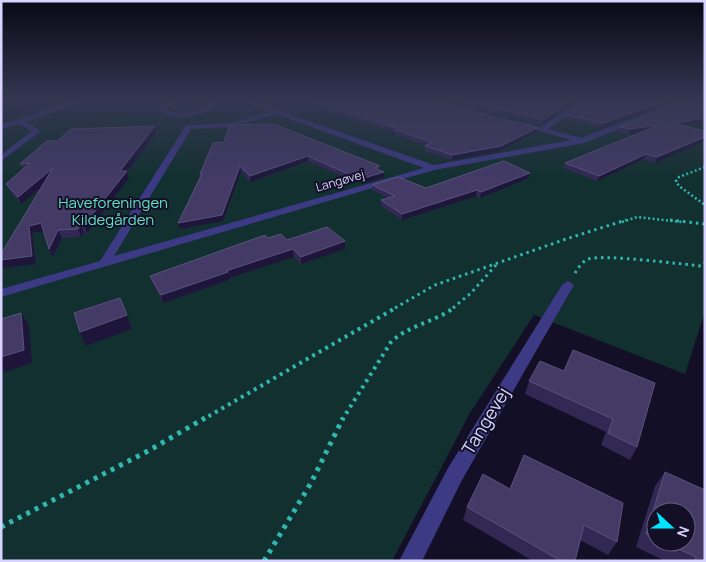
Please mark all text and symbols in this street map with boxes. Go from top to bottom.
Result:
street label: Langøvej [314,165,366,196]
park label: Haveforeningen Kildegården [58,192,168,230]
street label: Tangevej [456,382,515,459]
north arrow [646,502,696,552]
text: N [673,524,694,540]

